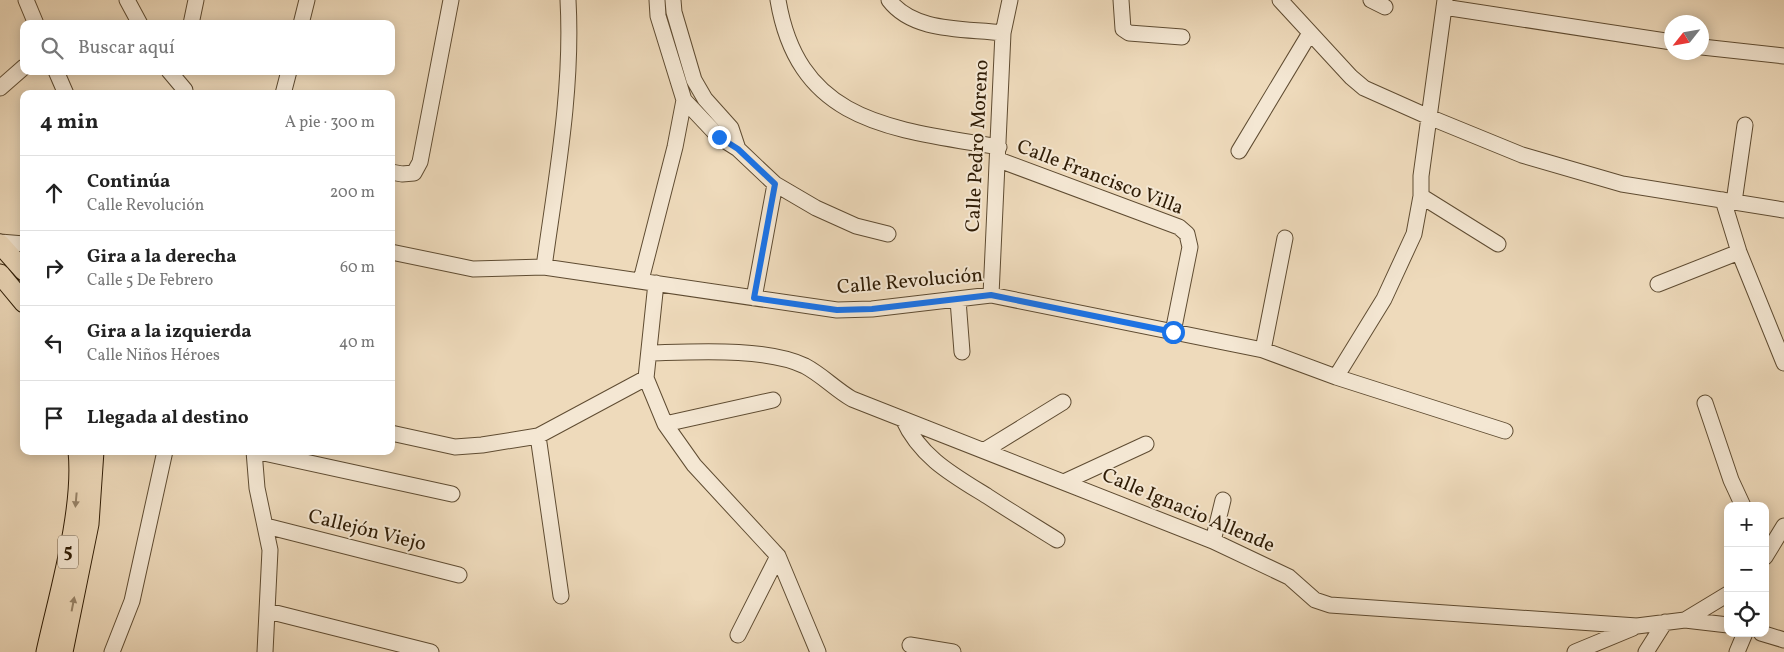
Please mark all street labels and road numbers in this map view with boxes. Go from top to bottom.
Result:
street label: Calle Pedro Moreno [959,59,997,233]
street label: Calle Francisco Villa [1013,133,1187,223]
street label: Calle Revolución [836,262,984,302]
street label: Calle Ignacio Allende [1097,462,1279,560]
street label: Callejón Viejo [305,503,429,559]
road number: 5 [58,536,78,568]

